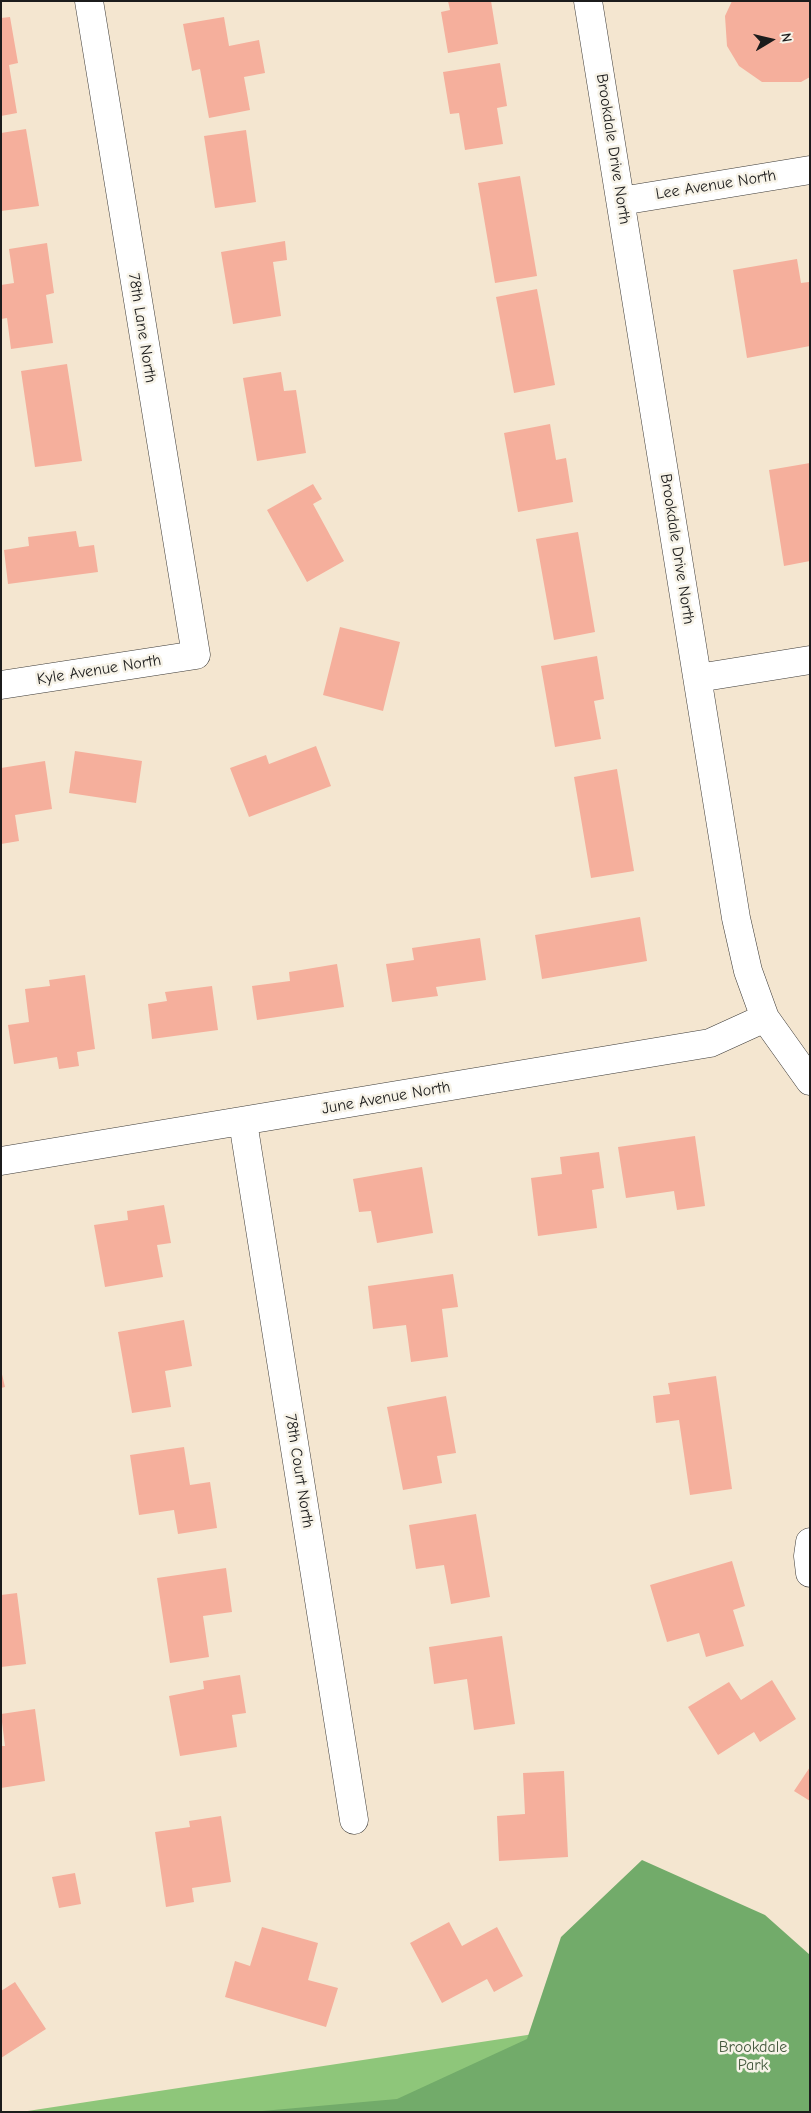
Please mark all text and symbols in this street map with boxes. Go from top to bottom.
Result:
north arrow [746,15,796,65]
text: N [777,32,795,43]
street label: Brookdale Drive North [592,72,634,226]
street label: Lee Avenue North [654,166,778,204]
street label: 78th Lane North [124,272,160,384]
street label: Brookdale Drive North [656,472,698,626]
street label: Kyle Avenue North [36,651,162,689]
street label: June Avenue North [320,1077,452,1119]
street label: 78th Court North [280,1412,318,1530]
park label: Brookdale Park [719,2037,787,2075]

